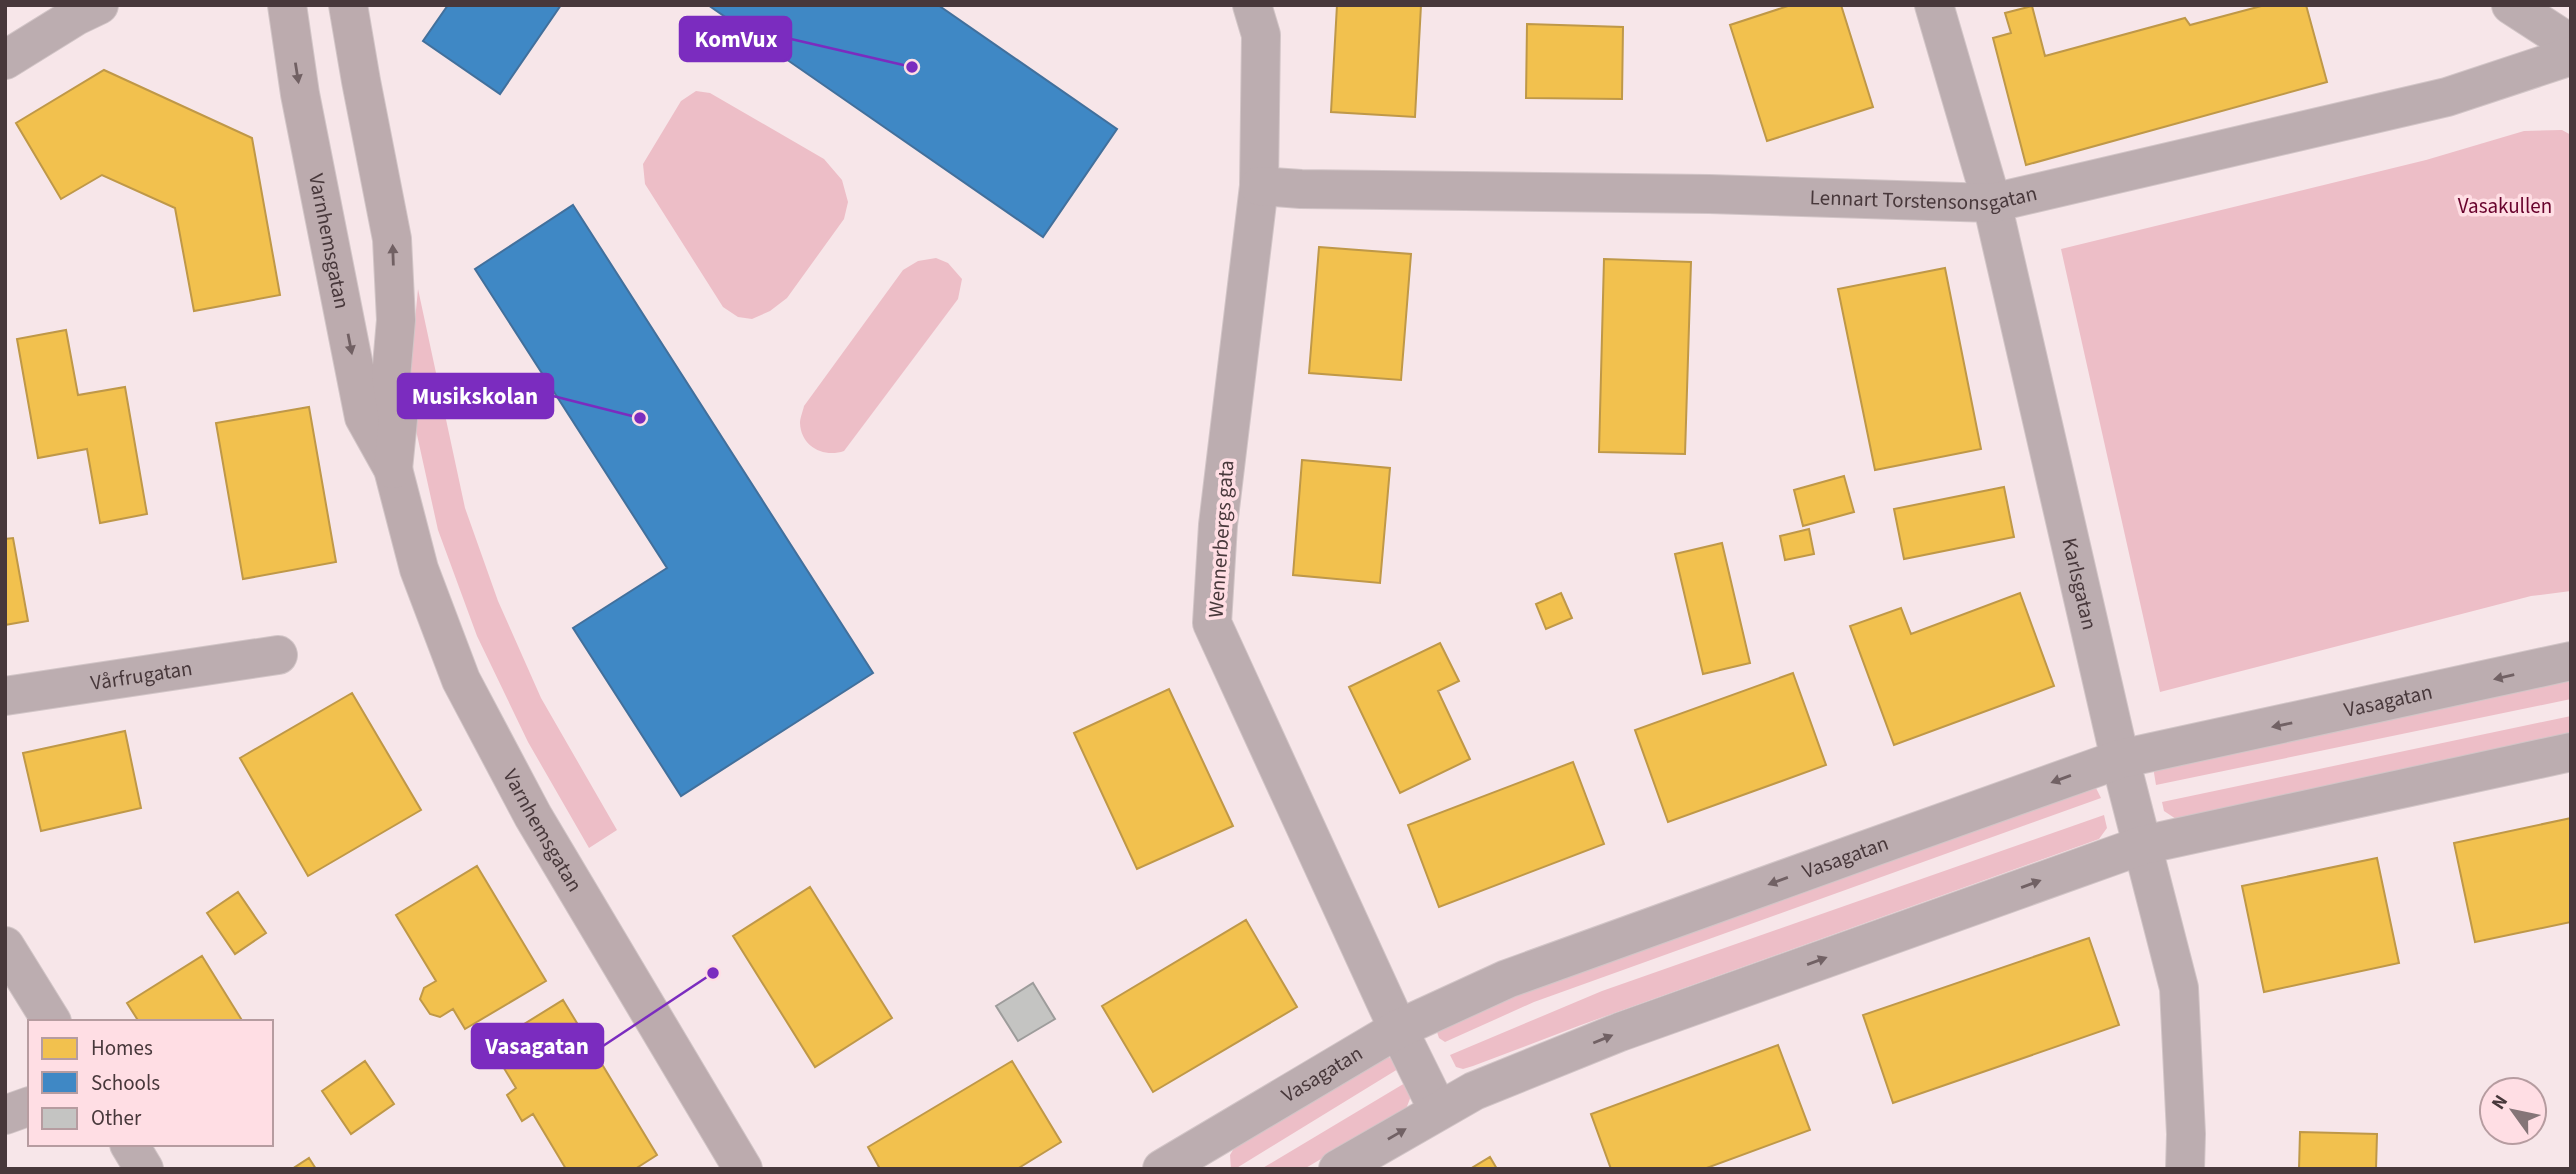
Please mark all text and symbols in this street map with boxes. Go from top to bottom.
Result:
callout: KomVux [680,17,791,61]
text: KomVux [695,23,778,56]
one-way arrow [292,62,303,84]
street label: Varnhemsgatan [301,171,357,311]
street label: Lennart Torstensonsgatan [1809,178,2040,218]
park label: Vasakullen [2458,191,2552,221]
one-way arrow [387,244,398,266]
one-way arrow [345,333,356,355]
callout: Musikskolan [398,374,553,418]
text: Musikskolan [412,380,538,413]
street label: Wennerbergs gata [1201,459,1241,619]
street label: Karlsgatan [2055,535,2105,633]
street label: Vårfrugatan [89,653,194,698]
one-way arrow [2493,672,2515,683]
street label: Vasagatan [2341,677,2435,725]
one-way arrow [2271,719,2293,730]
street label: Varnhemsgatan [496,764,590,898]
one-way arrow [2051,774,2072,785]
street label: Vasagatan [1798,828,1893,886]
one-way arrow [1768,876,1789,887]
one-way arrow [2021,879,2042,890]
one-way arrow [1807,955,1828,966]
legend [28,1020,273,1146]
callout: Vasagatan [472,1024,603,1068]
text: Vasagatan [484,1030,589,1063]
text: Homes [91,1033,153,1063]
one-way arrow [1593,1033,1614,1044]
street label: Vasagatan [1276,1038,1368,1110]
text: Schools [91,1068,160,1098]
north arrow [2478,1076,2548,1146]
text: N [2485,1090,2515,1115]
text: Other [91,1103,142,1133]
one-way arrow [1388,1128,1407,1140]

